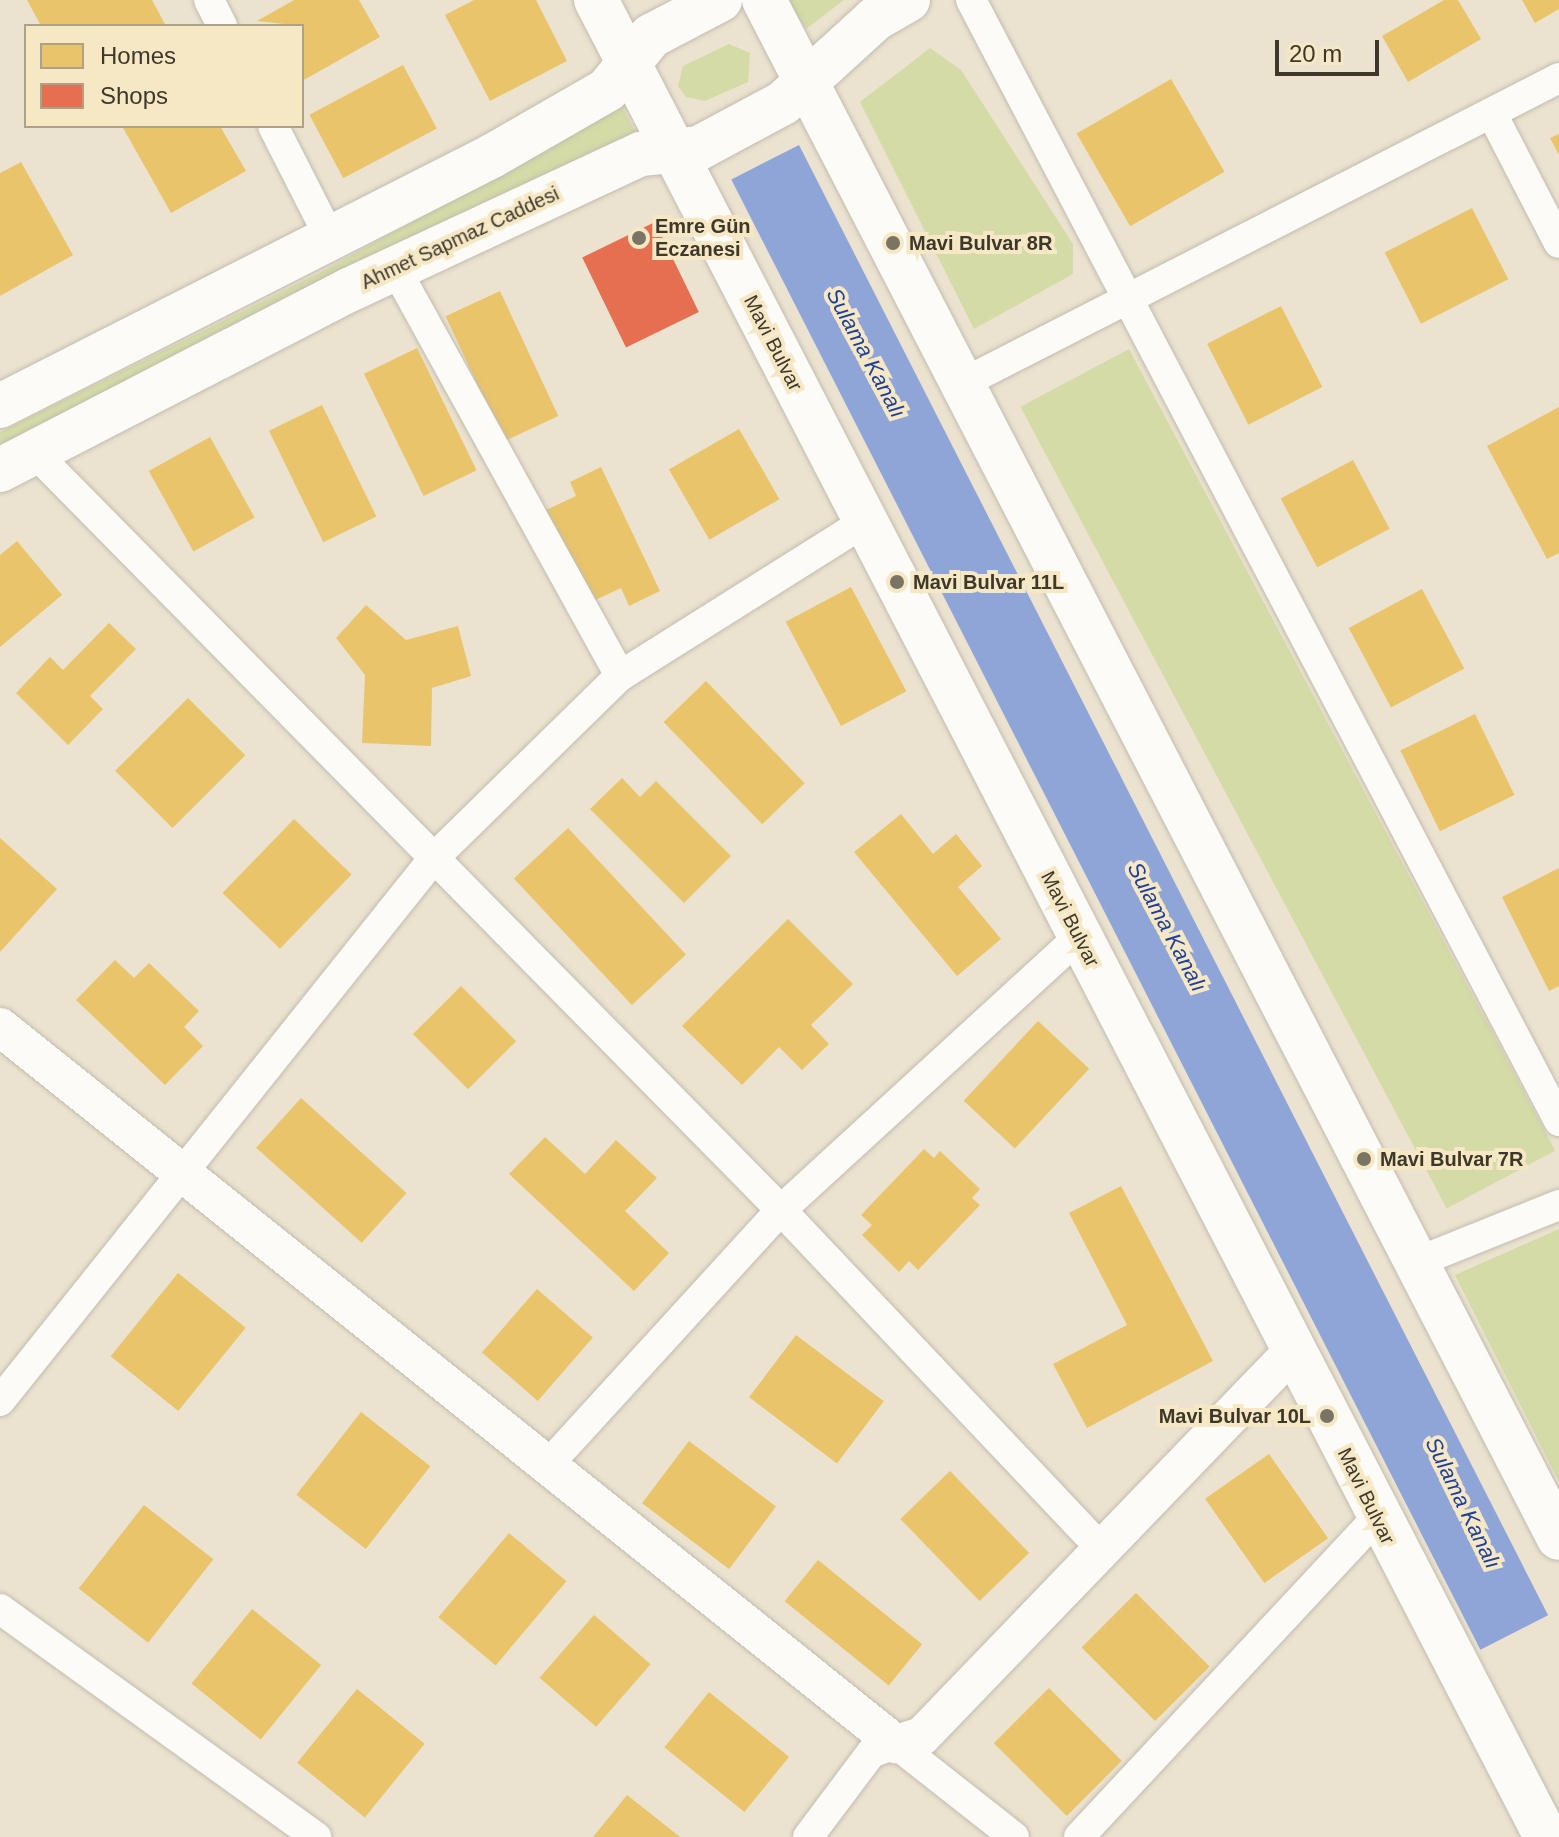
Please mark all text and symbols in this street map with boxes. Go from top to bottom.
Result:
legend [24,24,304,128]
scale bar [1279,24,1383,74]
text: 20 m [1289,40,1342,67]
text: Homes [100,42,176,69]
text: Shops [100,82,168,109]
street label: Ahmet Sapmaz Caddesi [357,182,563,294]
place label: Emre Gün Eczanesi [655,214,751,261]
marker: Emre Gün Eczanesi [630,229,648,247]
place label: Mavi Bulvar 8R [909,231,1052,255]
marker: Mavi Bulvar 8R [884,234,902,252]
water label: Sulama Kanalı [821,284,911,422]
street label: Mavi Bulvar [739,291,807,395]
place label: Mavi Bulvar 11L [913,570,1064,594]
marker: Mavi Bulvar 11L [888,573,906,591]
water label: Sulama Kanalı [1122,858,1212,996]
street label: Mavi Bulvar [1036,867,1104,971]
place label: Mavi Bulvar 7R [1380,1147,1523,1171]
marker: Mavi Bulvar 7R [1355,1150,1373,1168]
place label: Mavi Bulvar 10L [1159,1404,1311,1428]
marker: Mavi Bulvar 10L [1318,1407,1336,1425]
water label: Sulama Kanalı [1420,1433,1506,1573]
street label: Mavi Bulvar [1332,1444,1400,1548]

